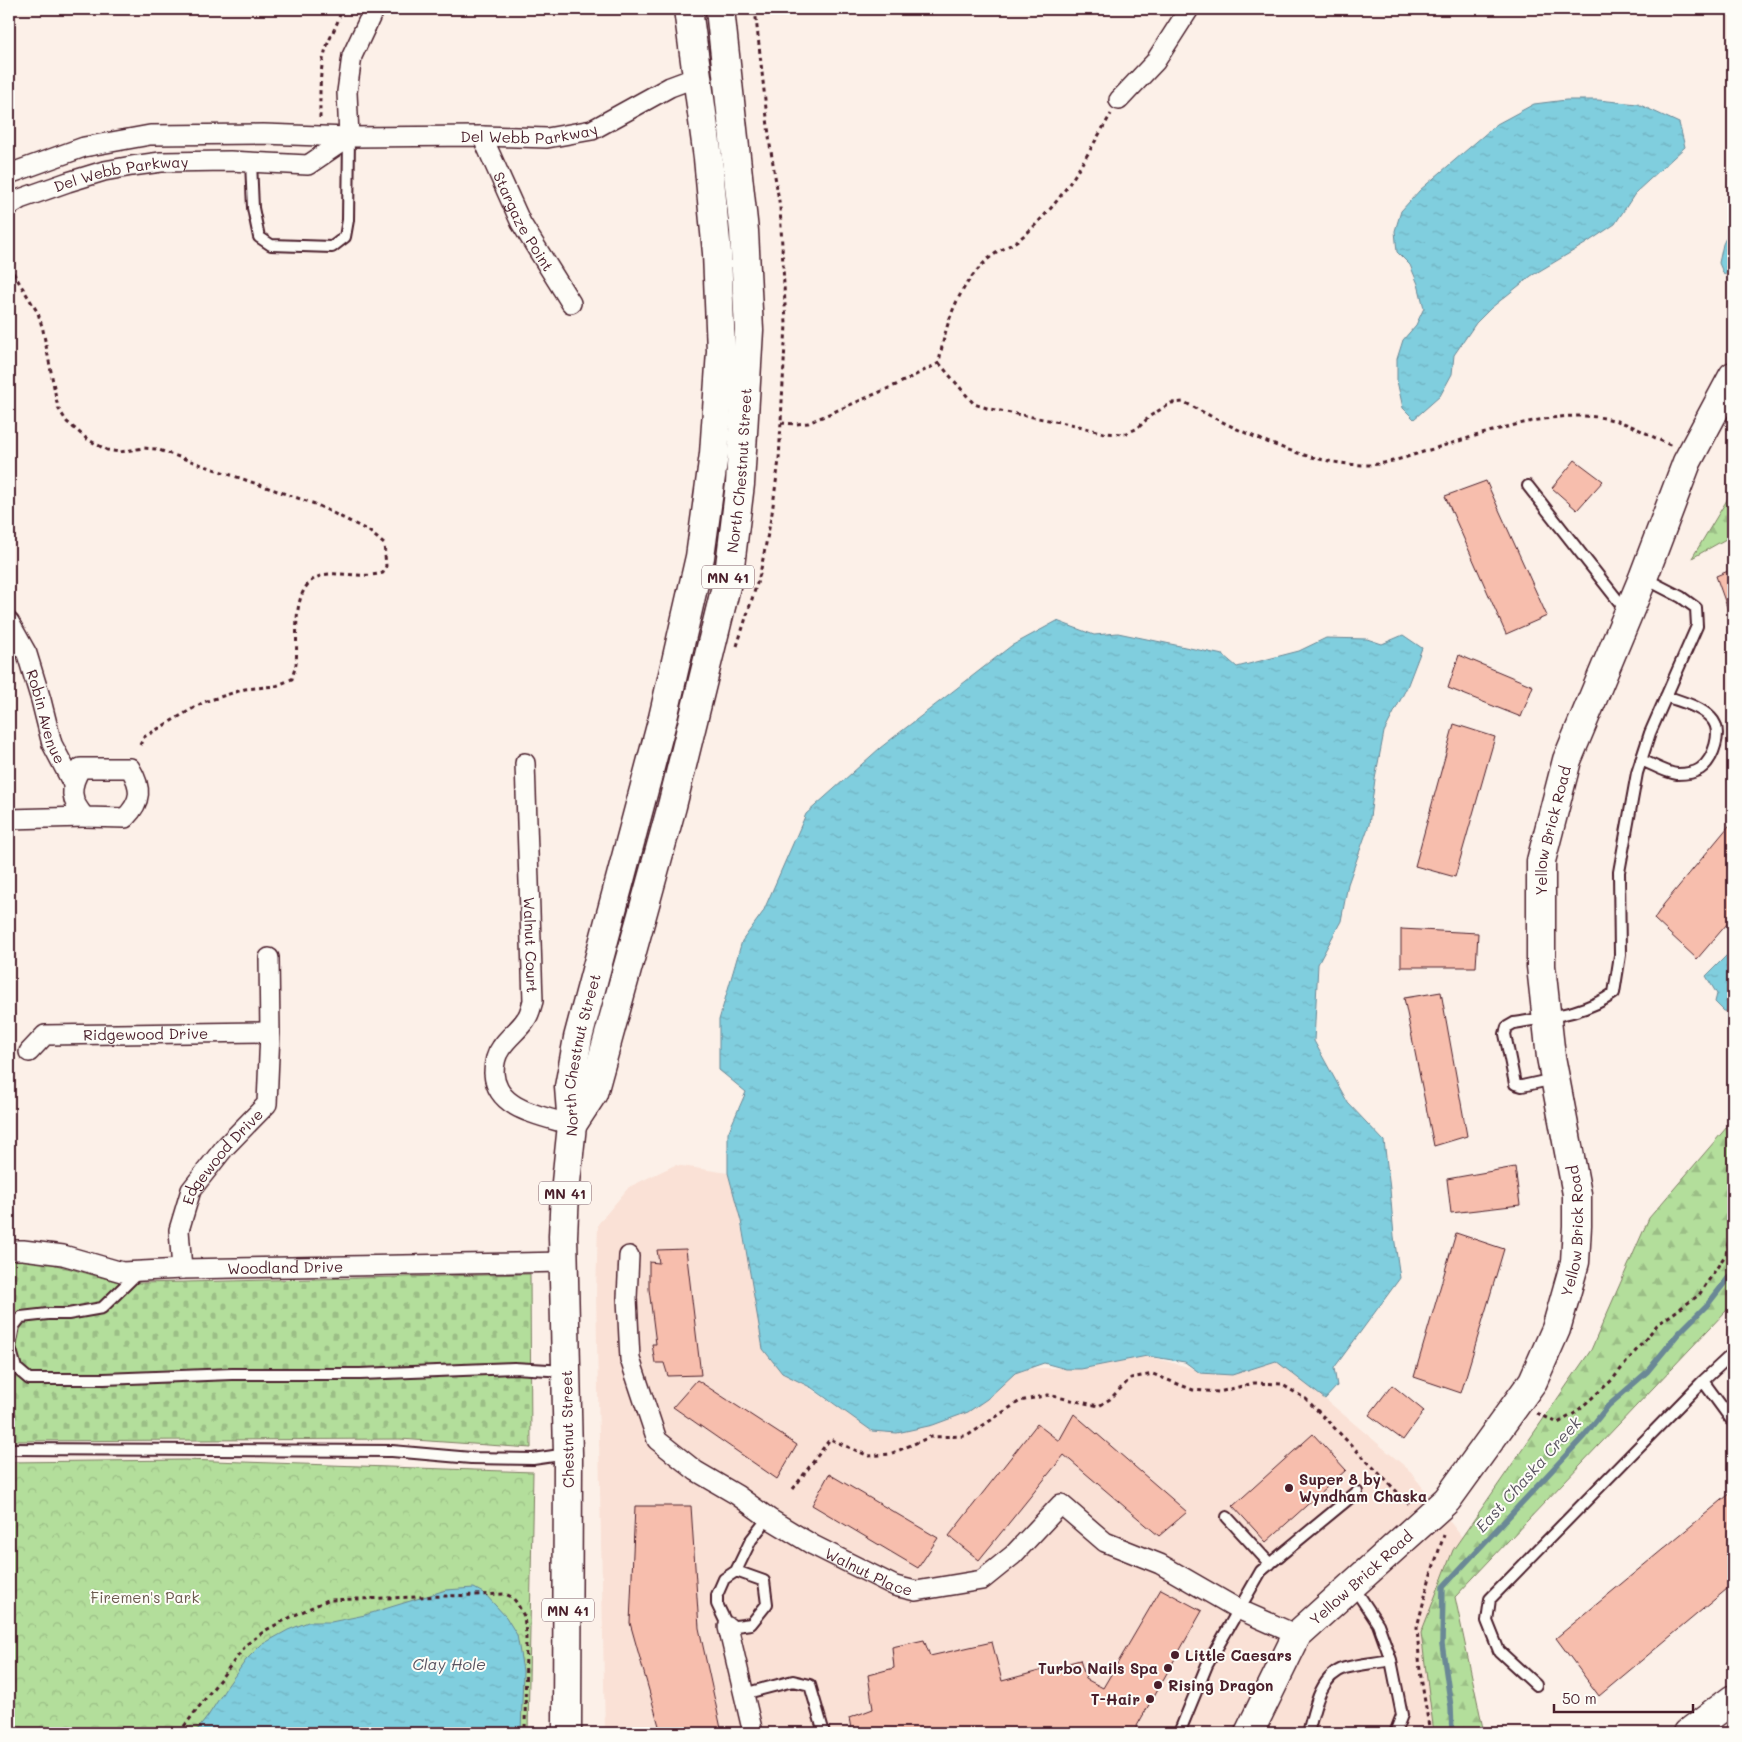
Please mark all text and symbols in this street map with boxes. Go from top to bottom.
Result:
street label: Del Webb Parkway [460,119,601,148]
street label: Del Webb Parkway [51,152,189,196]
street label: Stargaze Point [489,168,558,275]
street label: North Chestnut Street [722,387,756,554]
road number: MN 41 [702,566,754,588]
street label: Robin Avenue [22,667,70,767]
street label: Yellow Brick Road [1531,764,1575,896]
street label: Walnut Court [520,896,543,993]
street label: North Chestnut Street [559,971,605,1137]
street label: Ridgewood Drive [83,1023,208,1044]
street label: Edgewood Drive [177,1104,267,1207]
street label: Yellow Brick Road [1556,1164,1587,1299]
road number: MN 41 [539,1182,591,1204]
street label: Woodland Drive [227,1256,343,1278]
street label: Chestnut Street [556,1370,578,1488]
water label: East Chaska Creek [1470,1411,1586,1536]
place label: Super 8 by Wyndham Chaska [1299,1469,1427,1506]
marker: Super 8 by Wyndham Chaska [1283,1482,1295,1494]
street label: Yellow Brick Road [1305,1526,1417,1629]
street label: Walnut Place [822,1543,915,1600]
park label: Firemen's Park [91,1587,199,1607]
road number: MN 41 [542,1598,594,1622]
place label: Little Caesars [1185,1645,1292,1665]
marker: Little Caesars [1169,1649,1181,1661]
water label: Clay Hole [412,1653,486,1674]
place label: Turbo Nails Spa [1038,1658,1158,1678]
marker: Turbo Nails Spa [1162,1662,1174,1674]
place label: Rising Dragon [1168,1675,1273,1695]
marker: Rising Dragon [1152,1679,1164,1691]
scale bar [1554,1682,1693,1714]
text: 50 m [1562,1688,1597,1708]
place label: T-Hair [1091,1689,1140,1709]
marker: T-Hair [1144,1693,1156,1705]

